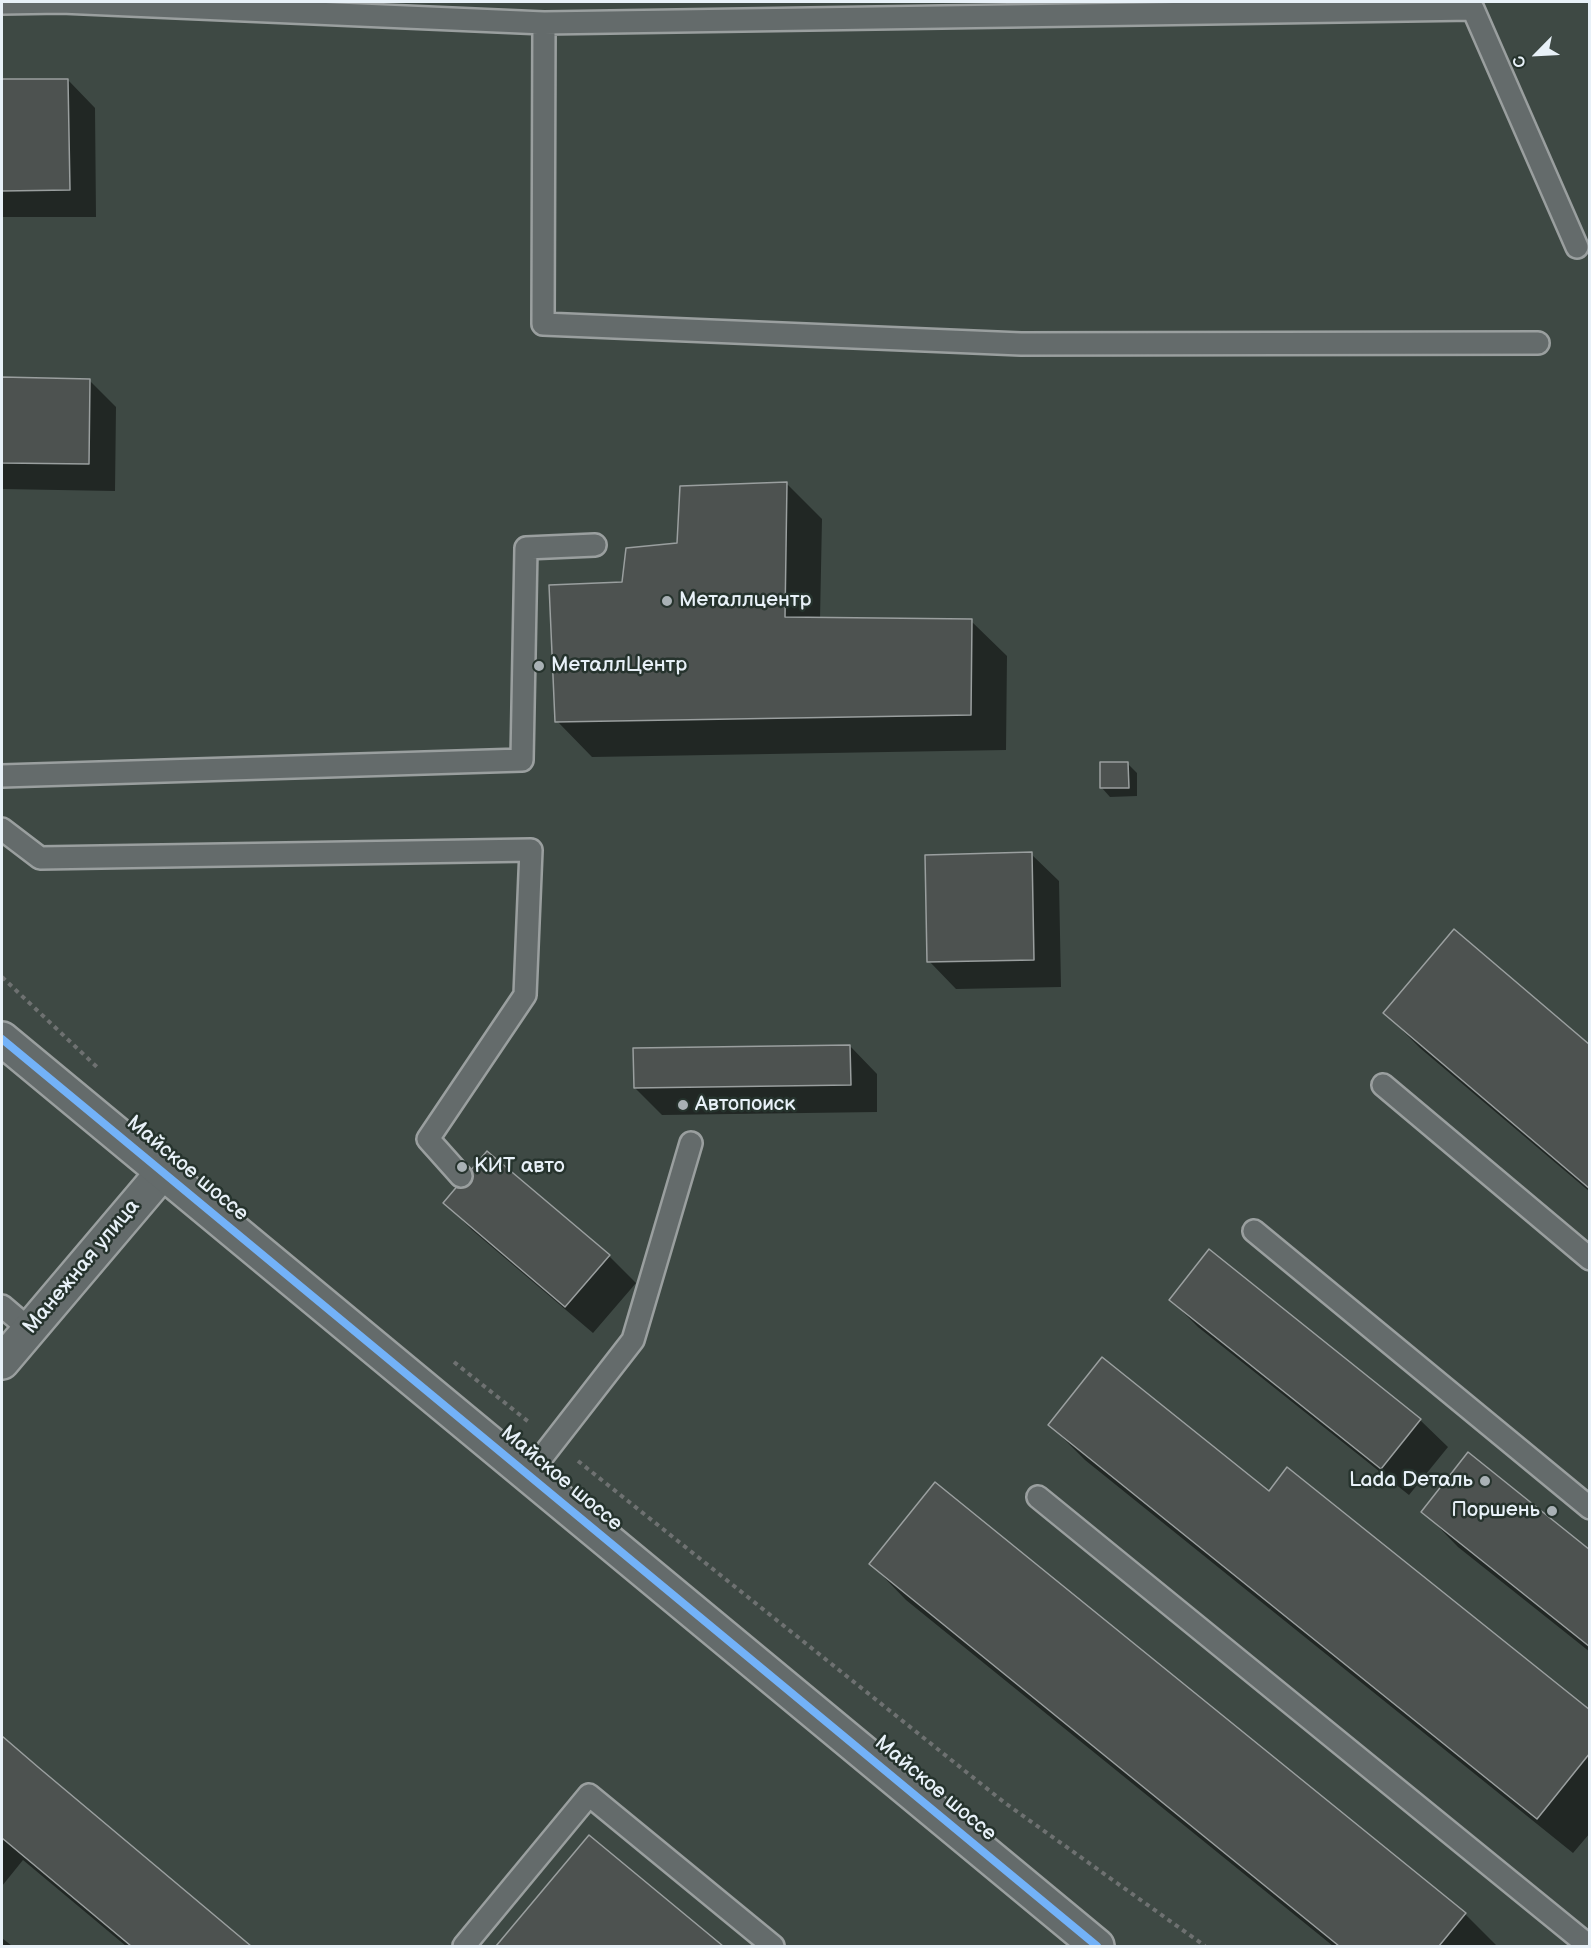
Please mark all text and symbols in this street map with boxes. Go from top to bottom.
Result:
north arrow [1507,24,1567,84]
text: С [1509,53,1531,70]
place label: Металлцентр [679,588,811,614]
marker: Металлцентр [660,594,674,608]
place label: МеталлЦентр [551,653,687,679]
marker: МеталлЦентр [532,659,546,673]
place label: Автопоиск [695,1092,795,1118]
marker: Автопоиск [676,1098,690,1112]
street label: Майское шоссе [121,1111,253,1227]
place label: КИТ авто [474,1154,565,1180]
marker: КИТ авто [455,1160,469,1174]
street label: Манежная улица [18,1195,146,1339]
street label: Майское шоссе [495,1421,627,1537]
place label: Lada Dеталь [1349,1468,1473,1494]
marker: Lada Dеталь [1478,1474,1492,1488]
place label: Поршень [1451,1498,1540,1524]
marker: Поршень [1545,1504,1559,1518]
street label: Майское шоссе [869,1731,1001,1847]

